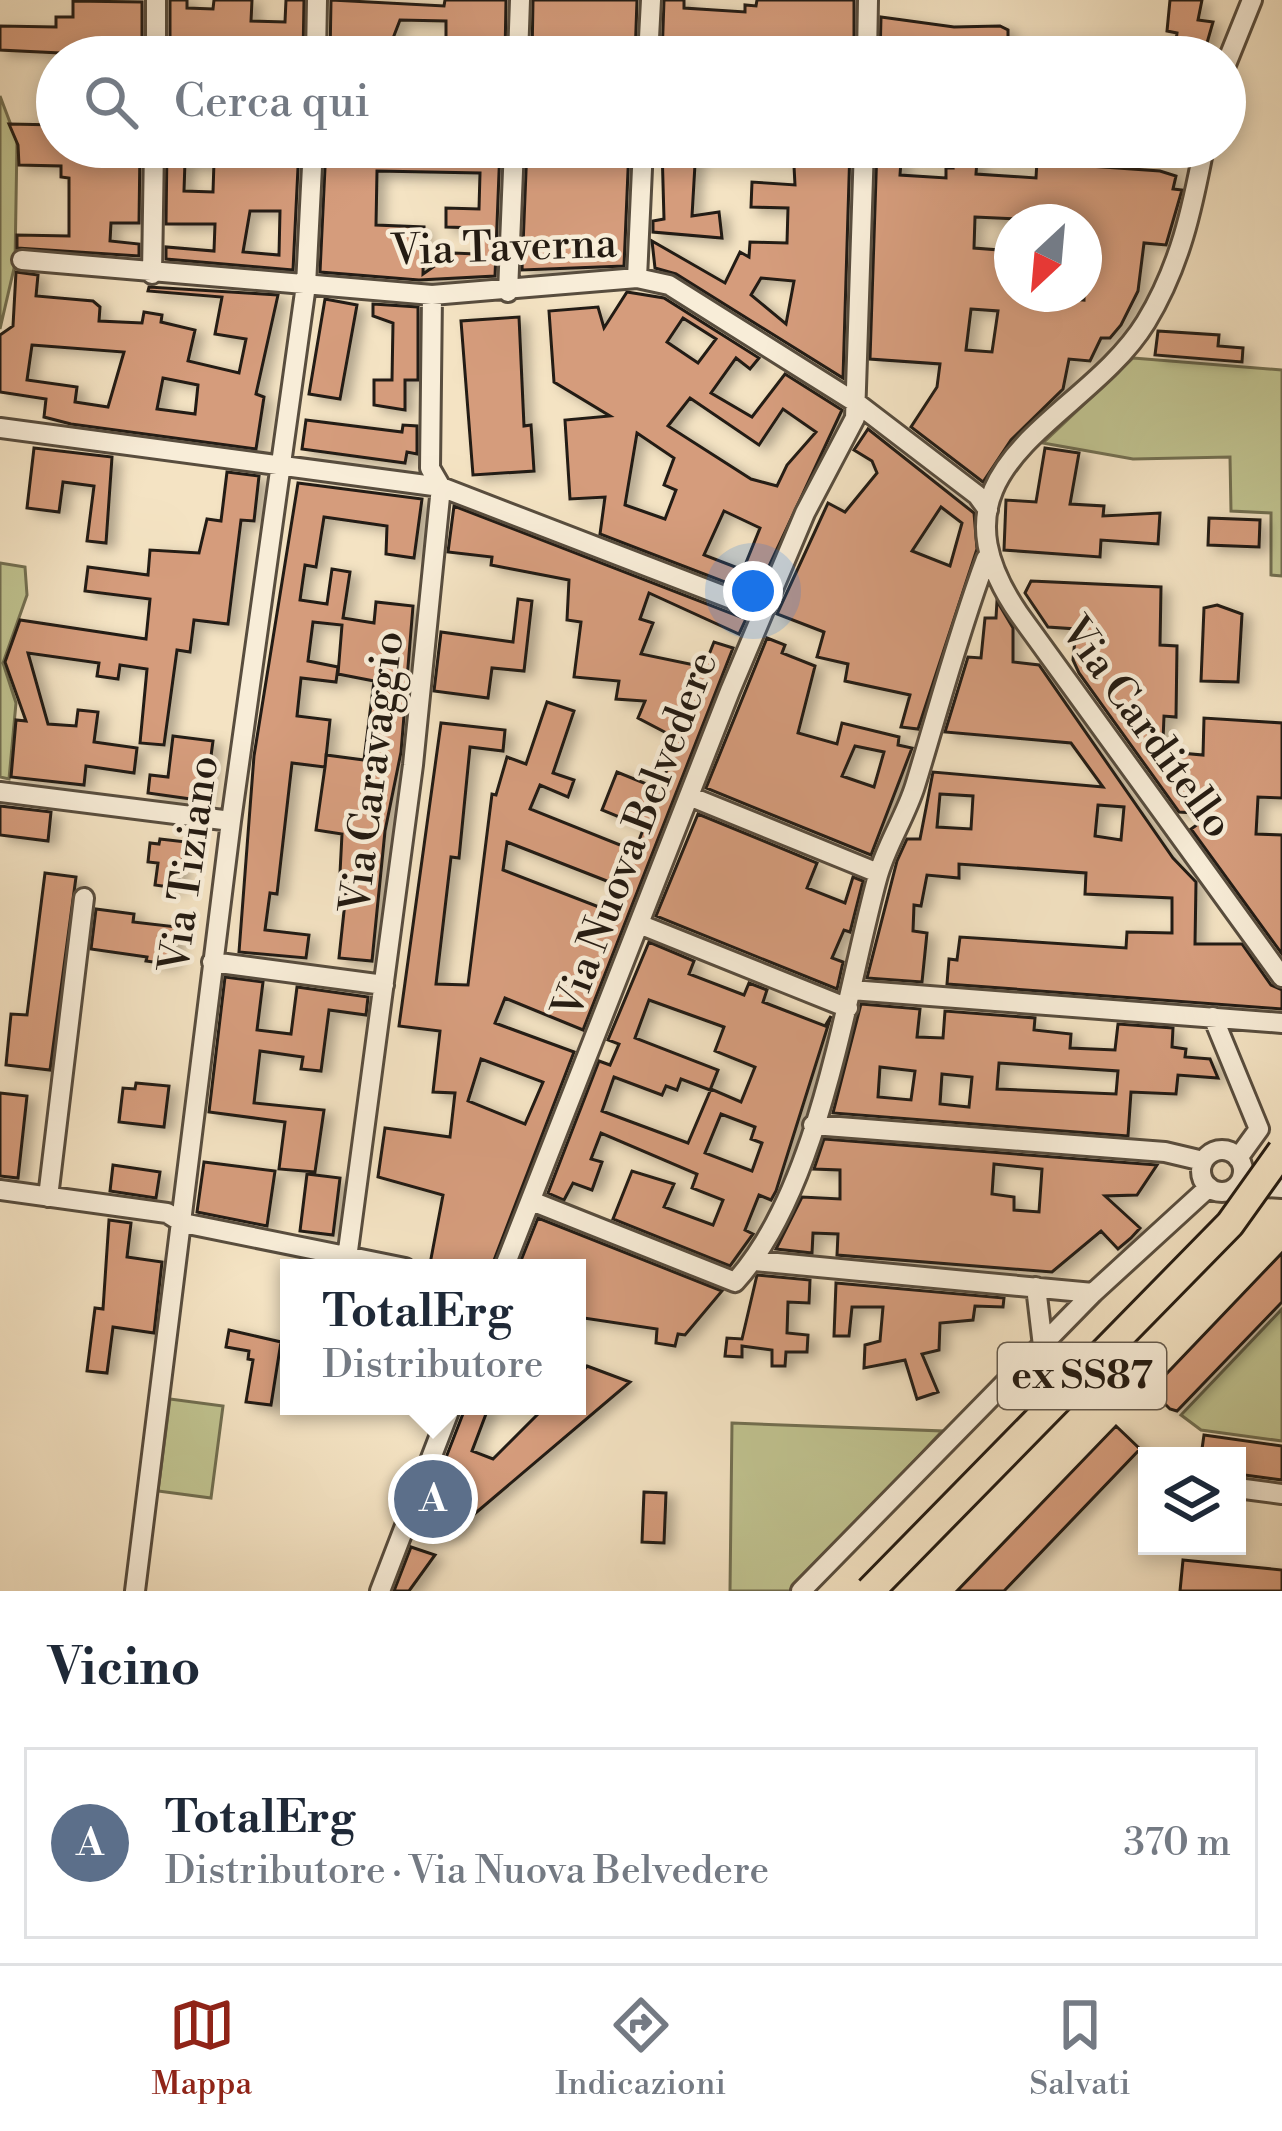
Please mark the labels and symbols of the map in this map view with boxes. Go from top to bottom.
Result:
north arrow [994,204,1102,312]
street label: Via Taverna [389,218,619,278]
your location [723,561,783,621]
street label: Via Carditello [1047,606,1244,849]
street label: Via Caravaggio [329,628,418,917]
street label: Via Nuova Belvedere [541,644,730,1027]
street label: Via Tiziano [148,752,231,977]
road number: ex SS87 [998,1343,1166,1409]
pin: A [394,1454,472,1544]

